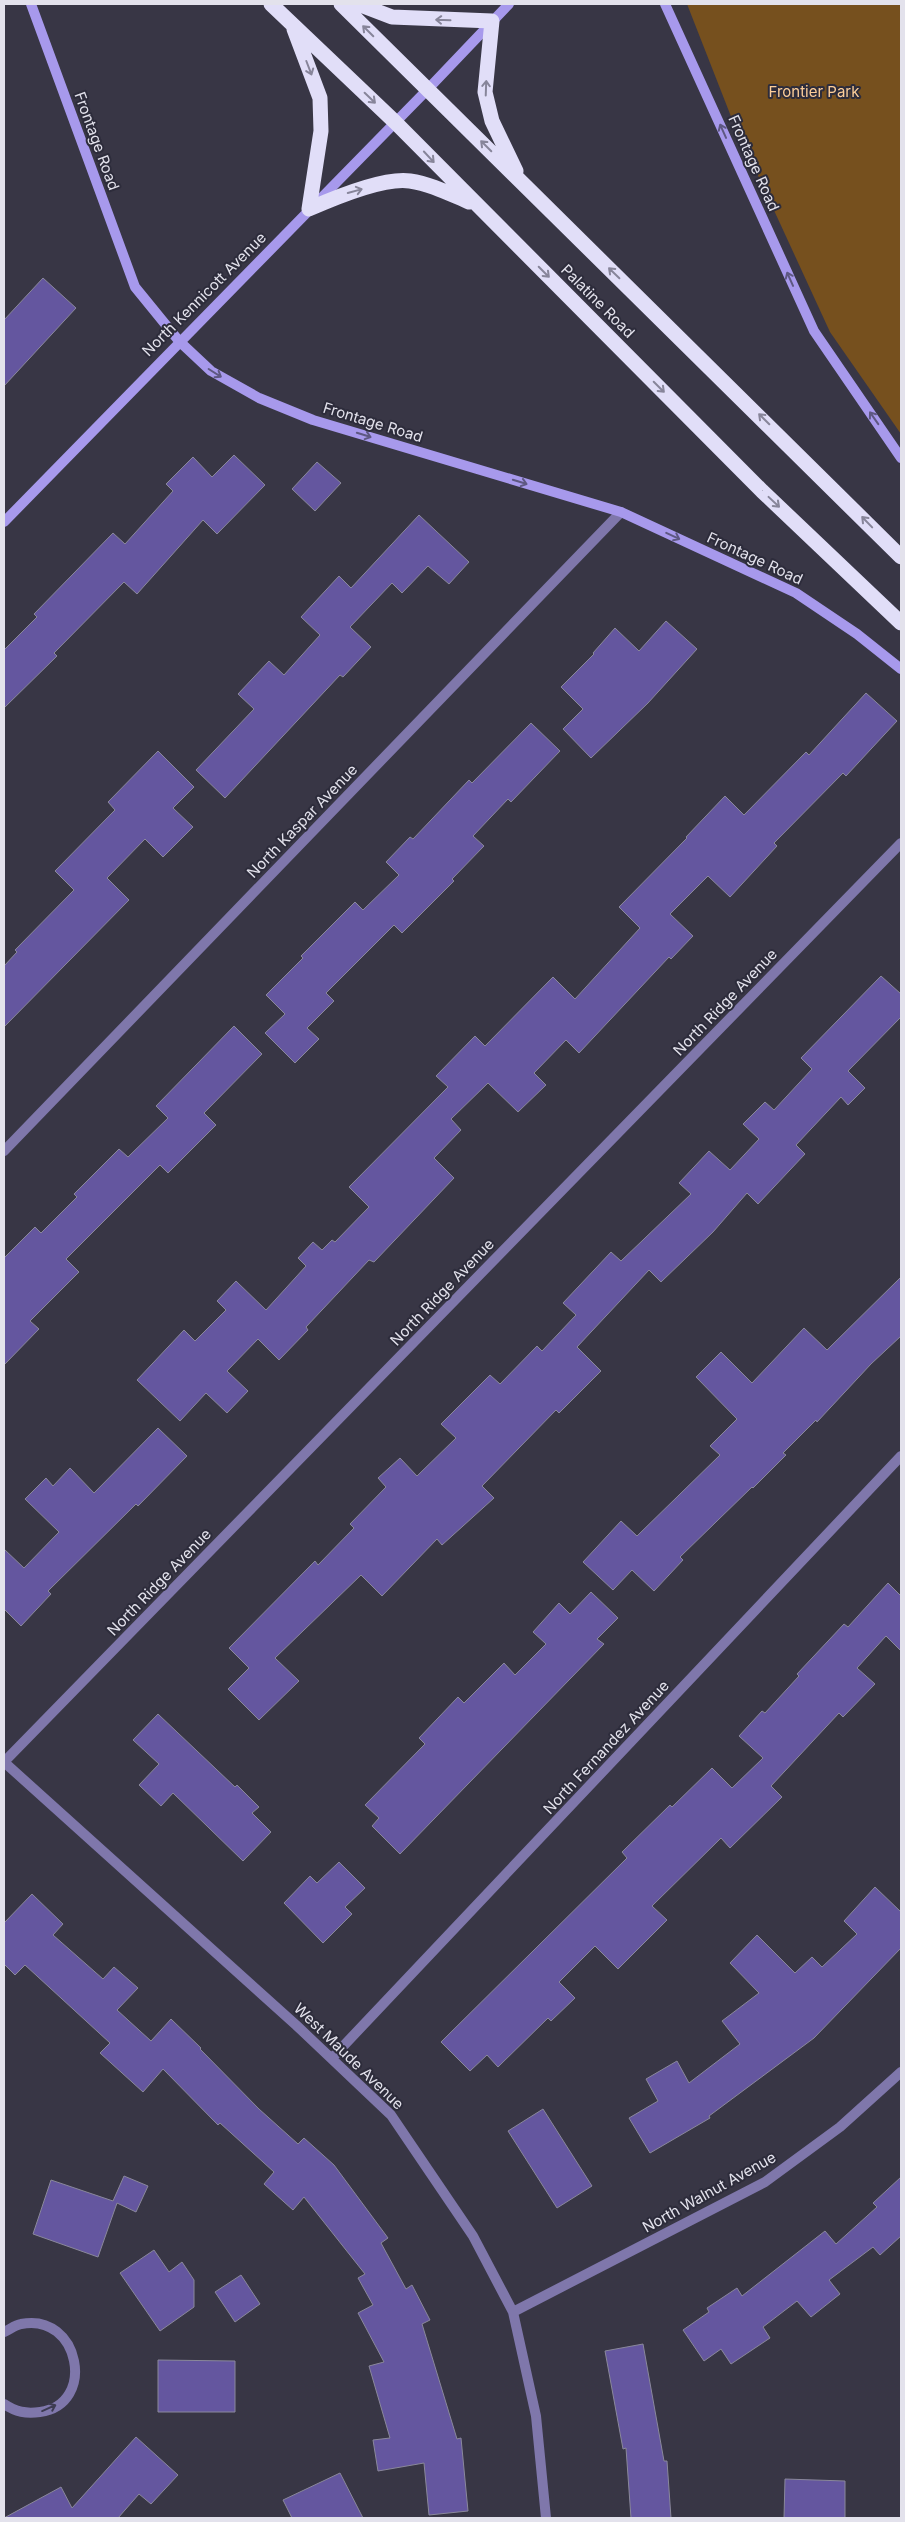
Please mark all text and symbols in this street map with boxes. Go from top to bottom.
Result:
one-way arrow [436,15,452,24]
one-way arrow [362,24,374,37]
one-way arrow [306,60,315,75]
one-way arrow [481,80,491,96]
park label: Frontier Park [769,82,860,101]
street label: Frontage Road [70,89,124,193]
one-way arrow [364,92,376,104]
street label: Frontage Road [724,112,784,214]
one-way arrow [717,124,727,139]
one-way arrow [480,140,492,153]
one-way arrow [423,151,435,164]
one-way arrow [346,186,362,195]
street label: North Kennicott Avenue [138,228,270,360]
street label: Palatine Road [557,260,639,342]
one-way arrow [538,265,550,278]
one-way arrow [608,266,620,279]
one-way arrow [785,272,794,287]
one-way arrow [208,367,222,378]
one-way arrow [653,381,665,393]
street label: Frontage Road [321,398,425,446]
one-way arrow [869,411,879,425]
one-way arrow [758,414,770,426]
one-way arrow [356,431,372,440]
one-way arrow [512,477,528,487]
one-way arrow [767,496,780,508]
one-way arrow [861,516,873,529]
street label: Frontage Road [704,528,806,588]
one-way arrow [665,532,680,542]
street label: North Kaspar Avenue [243,760,361,882]
street label: North Ridge Avenue [669,945,781,1059]
street label: North Ridge Avenue [386,1235,498,1349]
street label: North Ridge Avenue [103,1525,215,1639]
street label: North Fernandez Avenue [539,1676,673,1818]
street label: West Maude Avenue [290,1999,408,2113]
street label: North Walnut Avenue [639,2147,779,2237]
one-way arrow [41,2403,56,2413]

